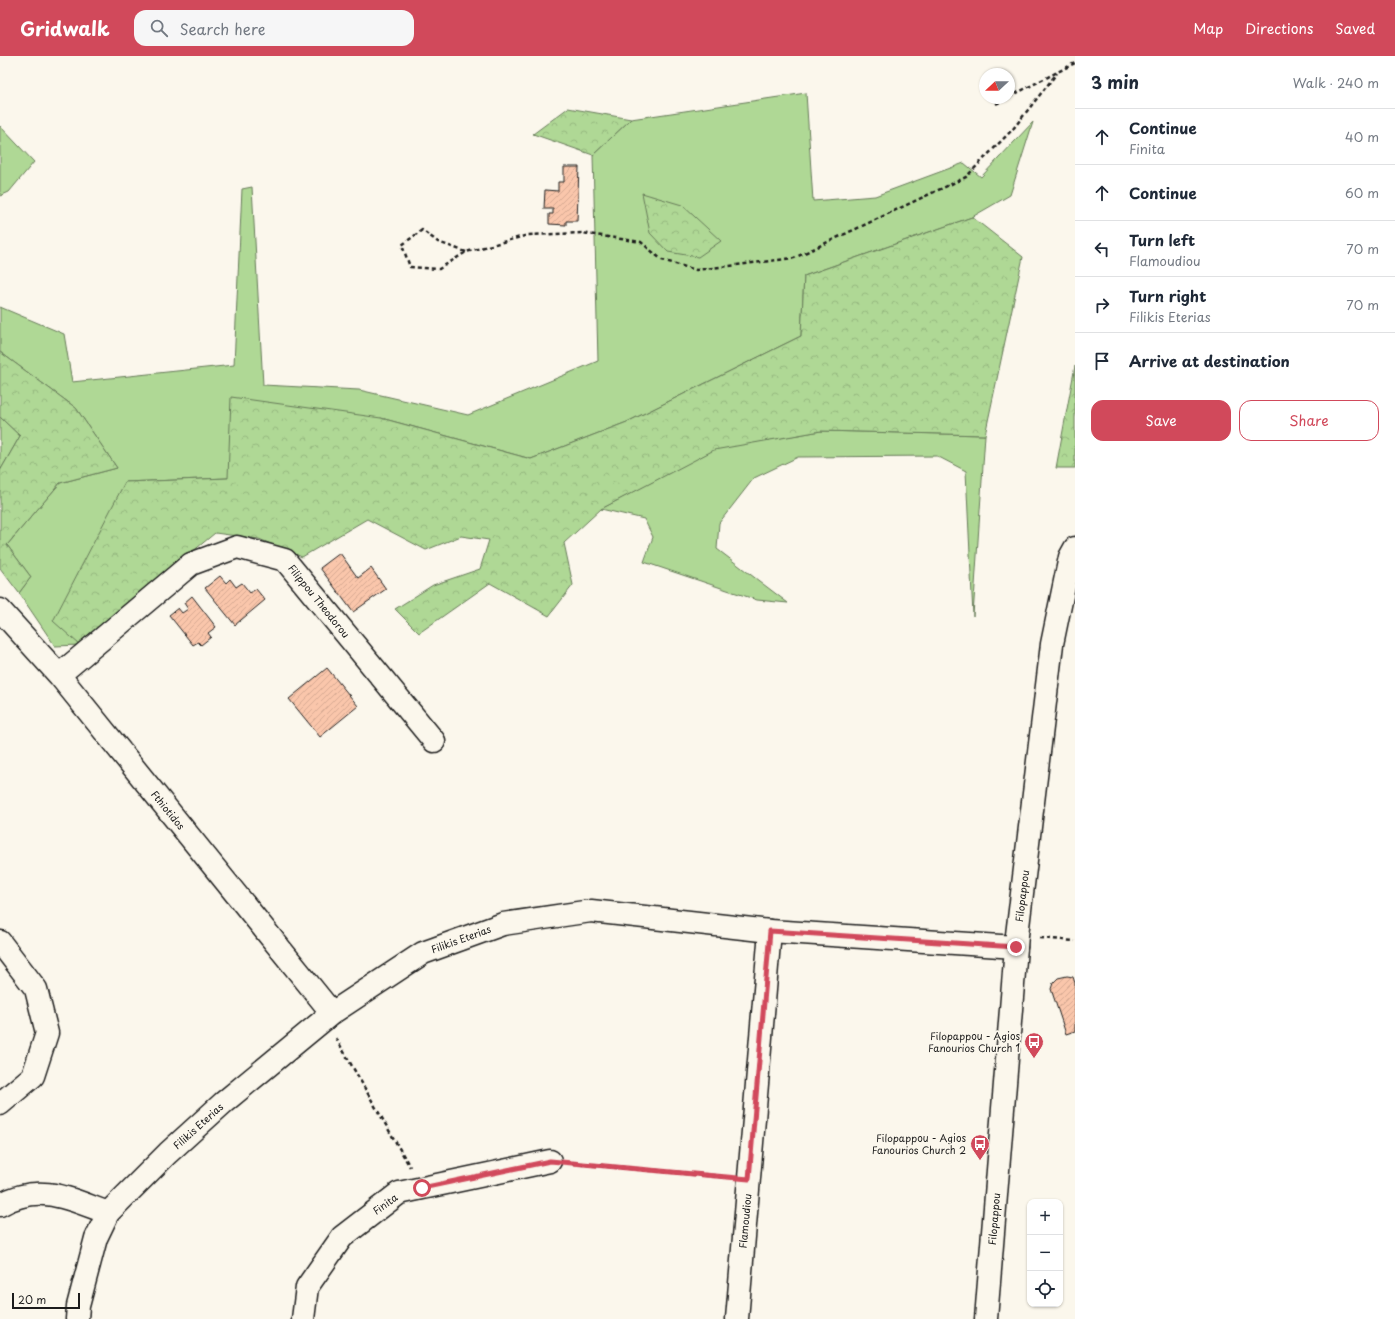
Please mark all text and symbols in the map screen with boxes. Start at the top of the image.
search box [134,10,414,46]
text: Gridwalk [20,14,110,42]
icon: search [148,17,170,39]
text: Search here [180,17,265,40]
text: Map [1193,18,1223,39]
text: Directions [1245,18,1313,39]
text: Saved [1335,18,1375,39]
north arrow [979,68,1015,104]
text: 3 min [1091,69,1139,95]
text: Walk · 240 m [1293,73,1379,92]
text: Continue [1129,116,1197,139]
icon: ahead [1091,126,1113,148]
text: 40 m [1345,127,1379,146]
text: Finita [1129,139,1165,158]
text: Continue [1129,181,1197,204]
icon: ahead [1091,182,1113,204]
text: 60 m [1345,183,1379,202]
text: Turn left [1129,228,1195,251]
icon: left [1091,238,1113,260]
text: 70 m [1346,239,1379,258]
text: Flamoudiou [1129,251,1201,270]
text: Turn right [1129,284,1206,307]
icon: right [1091,294,1113,316]
text: 70 m [1346,295,1379,314]
text: Filikis Eterias [1129,307,1211,326]
text: Arrive at destination [1129,349,1290,372]
icon: arrive [1091,350,1113,372]
button: Save [1091,400,1231,441]
button: Share [1239,400,1379,441]
street label: Filippou Theodorou [285,561,354,641]
street label: Fthiotidos [148,787,189,833]
street label: Filopappou [1011,869,1032,923]
street label: Filikis Eterias [429,921,493,956]
route end [1007,938,1025,956]
place label: Filopappou - Agios Fanourios Church 1 [928,1028,1020,1055]
bus stop icon: Filopappou - Agios Fanourios Church 1 [1023,1031,1045,1059]
street label: Filikis Eterias [169,1099,226,1152]
place label: Filopappou - Agios Fanourios Church 2 [872,1130,966,1157]
bus stop icon: Filopappou - Agios Fanourios Church 2 [969,1133,991,1161]
route start [413,1179,431,1197]
street label: Finita [369,1189,401,1218]
street label: Filopappou [984,1192,1003,1246]
street label: Flamoudiou [735,1193,754,1249]
map controls [1027,1199,1063,1307]
button: + [1027,1199,1063,1235]
button: − [1027,1235,1063,1271]
button: locate [1027,1271,1063,1307]
scale bar [12,1291,80,1310]
text: 20 m [18,1291,46,1308]

